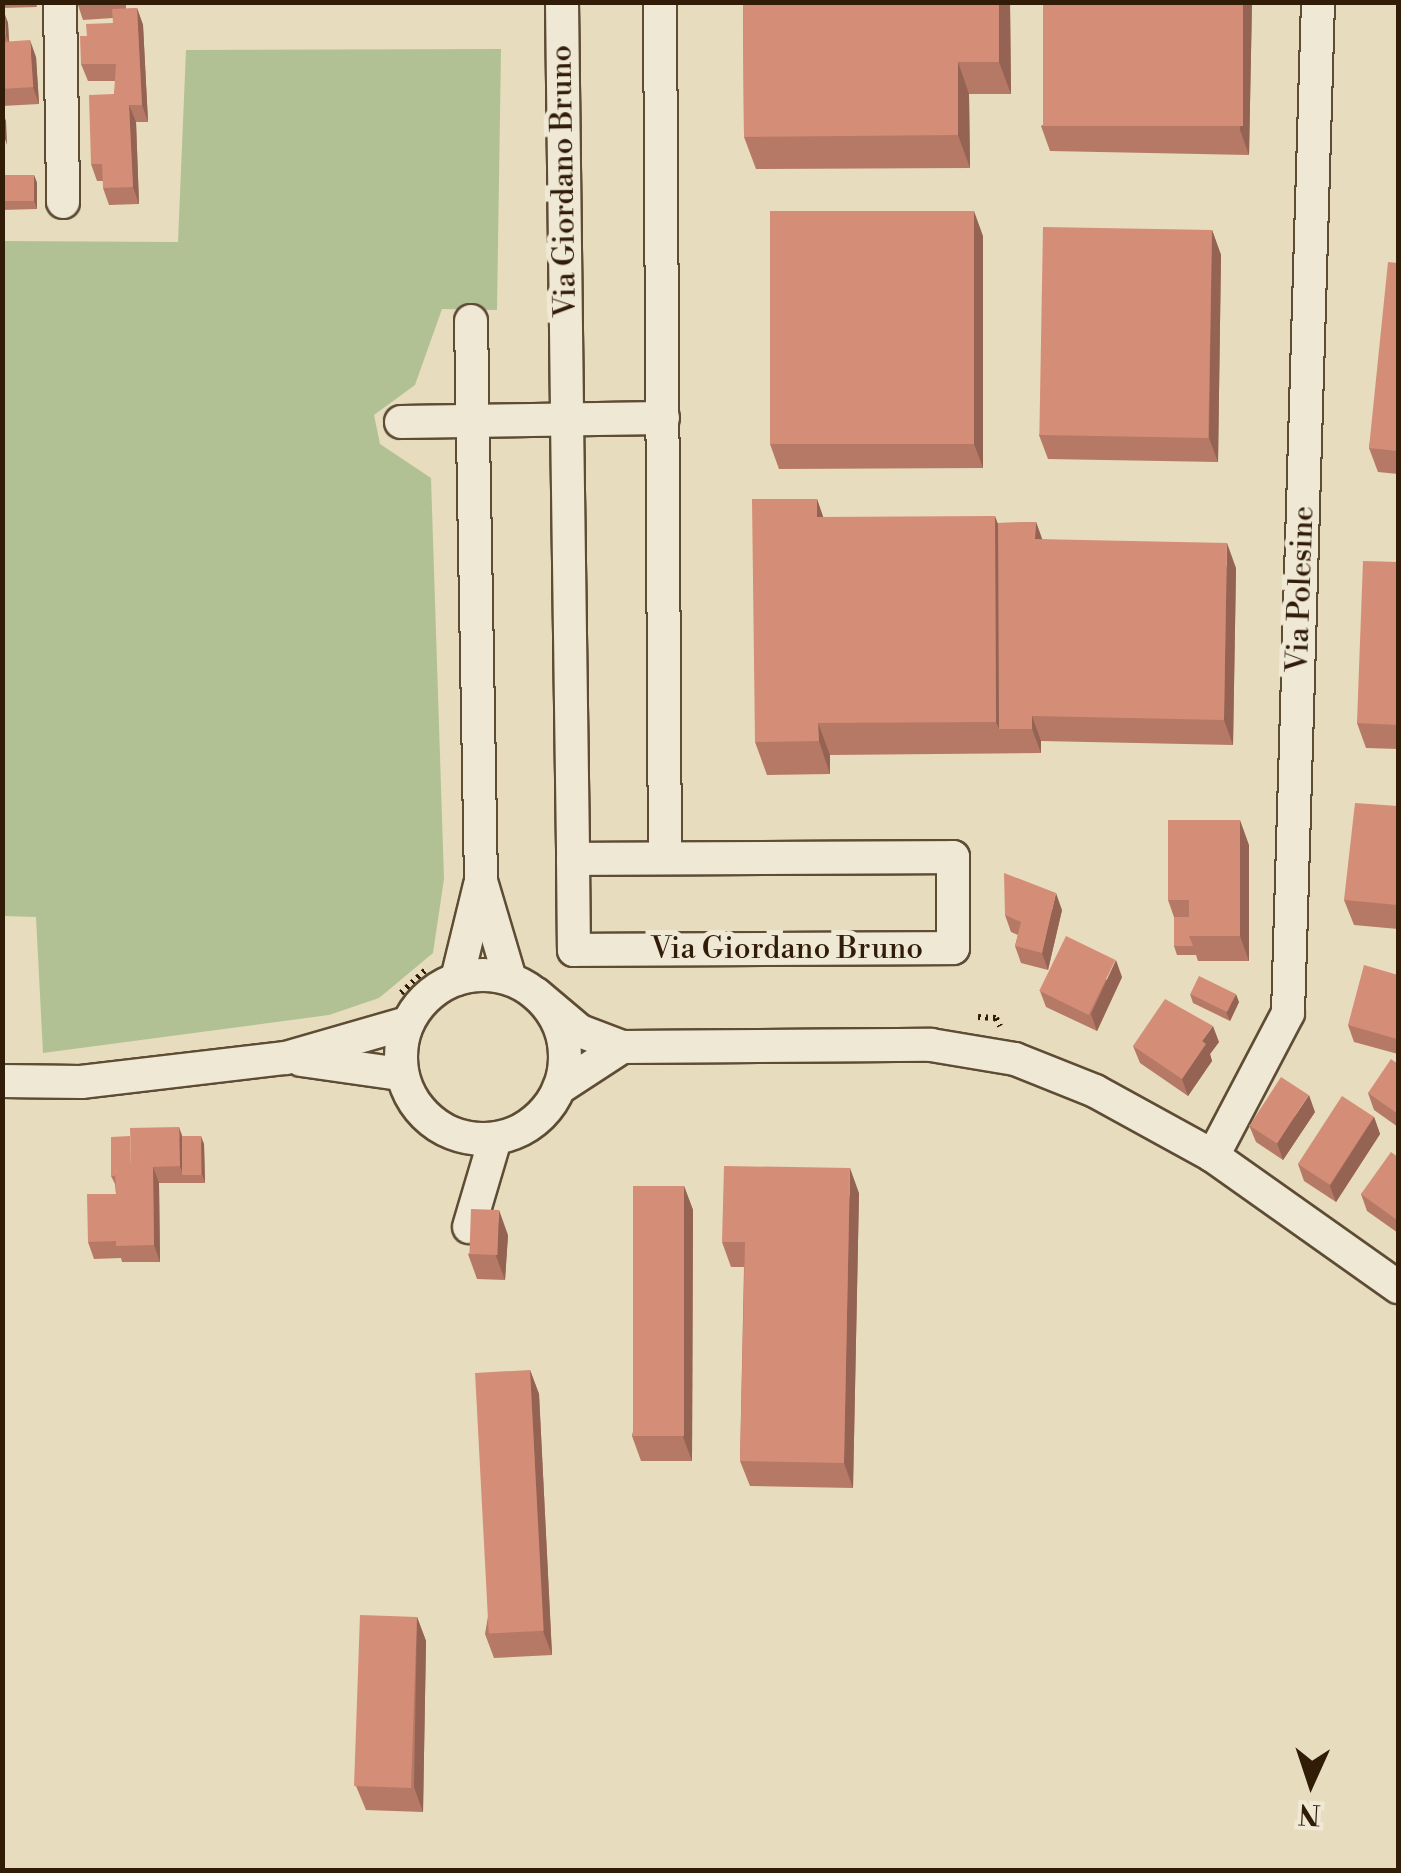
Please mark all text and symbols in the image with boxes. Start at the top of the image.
street label: Via Giordano Bruno [544,44,584,318]
street label: Via Polesine [1280,505,1322,673]
street label: Via Giordano Bruno [651,931,923,967]
north arrow [1261,1733,1361,1833]
text: N [1297,1795,1321,1832]

